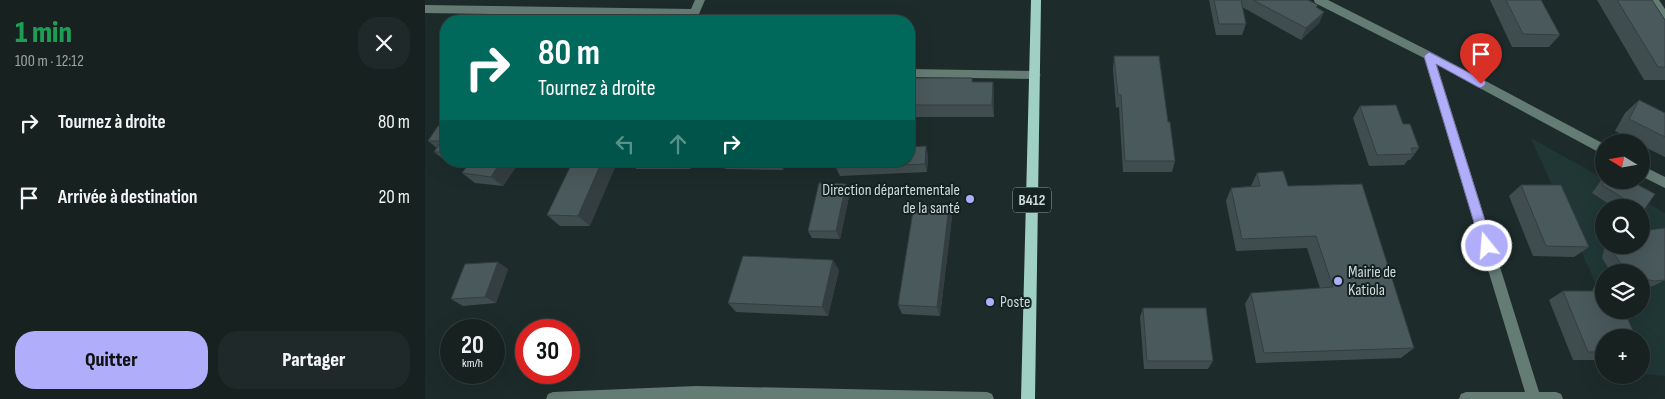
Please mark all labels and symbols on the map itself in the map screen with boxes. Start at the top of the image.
pin [1460,33,1502,84]
north arrow [1595,134,1650,189]
place label: Direction départementale de la santé [822,181,960,218]
road number: B412 [1013,188,1051,212]
marker: Direction départementale de la santé [964,193,976,205]
position arrow [1460,219,1512,271]
place label: Mairie de Katiola [1348,263,1396,300]
marker: Mairie de Katiola [1332,275,1344,287]
place label: Poste [1000,293,1030,312]
marker: Poste [984,296,996,308]
speed limit sign: 30 [515,319,580,384]

